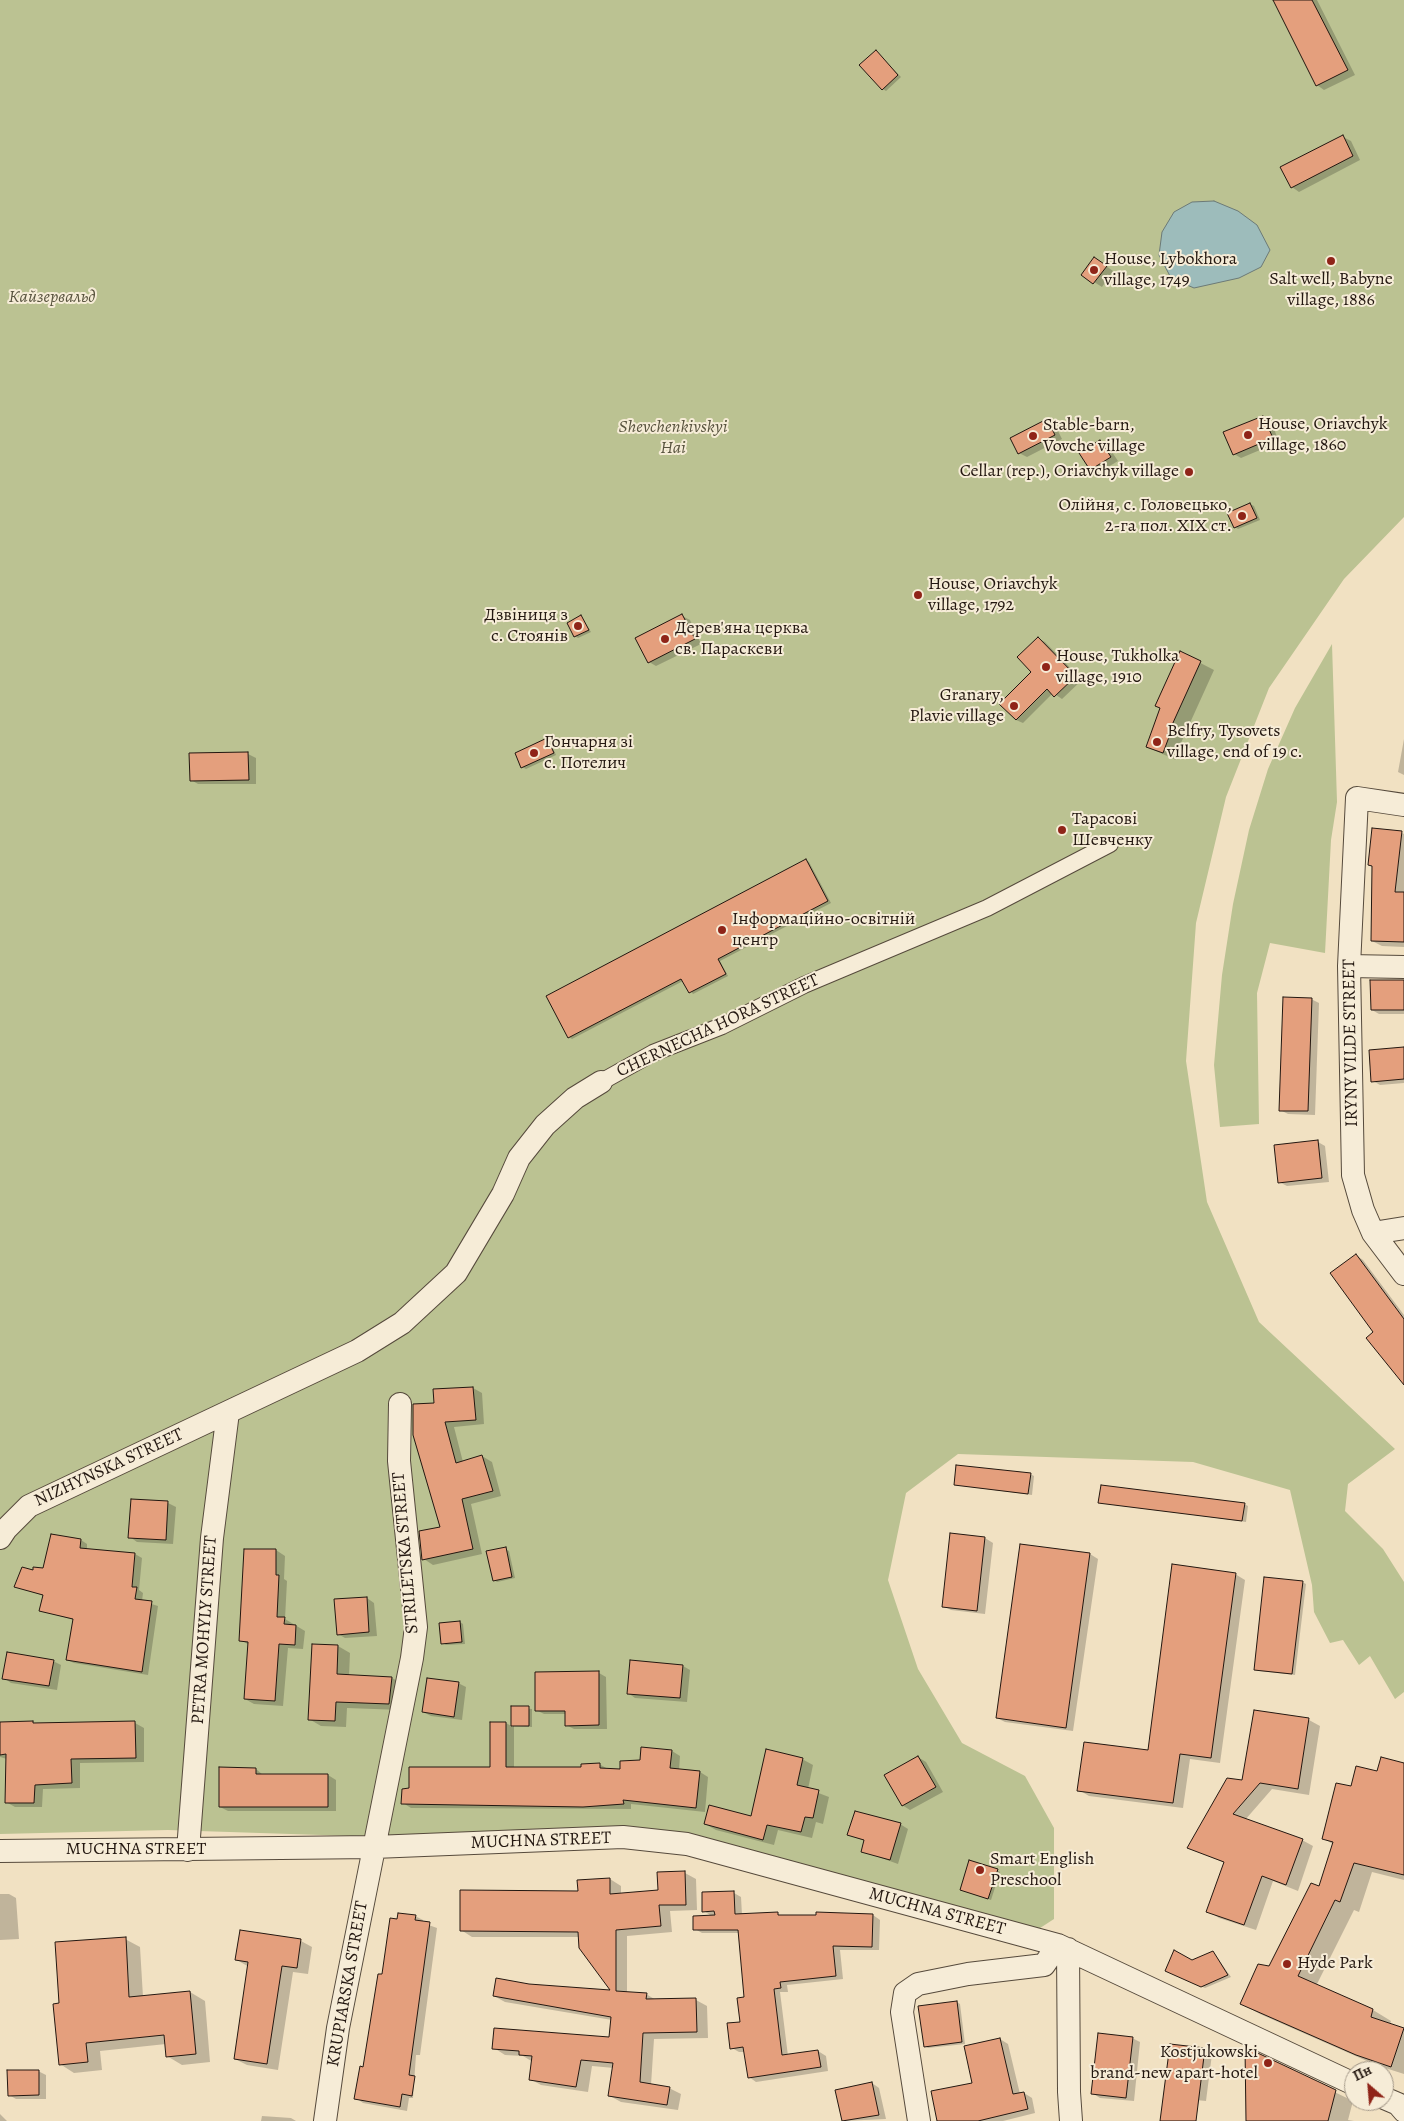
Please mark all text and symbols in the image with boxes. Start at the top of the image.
place label: House, Lybokhora village, 1749 [1104,249,1237,292]
marker: Salt well, Babyne village, 1886 [1325,255,1337,267]
marker: House, Lybokhora village, 1749 [1088,264,1100,276]
place label: Salt well, Babyne village, 1886 [1269,269,1393,312]
park label: Кайзервальд [9,287,95,309]
place label: House, Oriavchyk village, 1860 [1258,414,1388,456]
place label: Stable-barn, Vovche village [1043,415,1145,458]
park label: Shevchenkivskyi Hai [618,417,728,459]
marker: House, Oriavchyk village, 1860 [1242,429,1254,441]
marker: Stable-barn, Vovche village [1027,430,1039,442]
place label: Cellar (rep.), Oriavchyk village [960,461,1179,483]
marker: Cellar (rep.), Oriavchyk village [1183,466,1195,478]
place label: Олійня, с. Головецько, 2-га пол. XIX ст. [1059,495,1232,538]
marker: Олійня, с. Головецько, 2-га пол. XIX ст. [1236,510,1248,522]
place label: House, Oriavchyk village, 1792 [928,574,1058,616]
marker: House, Oriavchyk village, 1792 [912,589,924,601]
place label: Дзвіниця з с. Стоянів [484,605,568,648]
place label: Дерев'яна церква св. Параскеви [675,618,809,660]
marker: Дзвіниця з с. Стоянів [572,620,584,632]
marker: Дерев'яна церква св. Параскеви [659,633,671,645]
place label: House, Tukholka village, 1910 [1056,646,1179,689]
marker: House, Tukholka village, 1910 [1040,661,1052,673]
place label: Granary, Plavie village [910,685,1004,728]
marker: Granary, Plavie village [1008,700,1020,712]
place label: Belfry, Tysovets village, end of 19 c. [1167,721,1303,764]
place label: Гончарня зі с. Потелич [544,732,633,774]
marker: Belfry, Tysovets village, end of 19 c. [1151,736,1163,748]
marker: Гончарня зі с. Потелич [528,747,540,759]
place label: Тарасові Шевченку [1072,809,1152,852]
marker: Тарасові Шевченку [1056,824,1068,836]
place label: Інформаційно-освітній центр [732,909,915,952]
marker: Інформаційно-освітній центр [716,924,728,936]
street label: IRYNY VILDE STREET [1339,959,1363,1127]
street label: CHERNECHA HORA STREET [613,970,823,1082]
street label: NIZHYNSKA STREET [31,1424,187,1512]
street label: STRILETSKA STREET [388,1471,424,1635]
street label: PETRA MOHYLY STREET [188,1535,222,1725]
street label: MUCHNA STREET [470,1828,612,1854]
street label: MUCHNA STREET [66,1839,206,1861]
place label: Smart English Preschool [990,1849,1094,1892]
marker: Smart English Preschool [974,1864,986,1876]
street label: MUCHNA STREET [866,1883,1008,1941]
street label: KRUPIARSKA STREET [323,1899,373,2069]
place label: Hyde Park [1297,1953,1373,1975]
marker: Hyde Park [1281,1958,1293,1970]
place label: Kostjukowski brand-new apart-hotel [1090,2042,1258,2084]
marker: Kostjukowski brand-new apart-hotel [1262,2057,1274,2069]
text: Пн [1350,2060,1375,2086]
north arrow [1344,2061,1394,2111]

